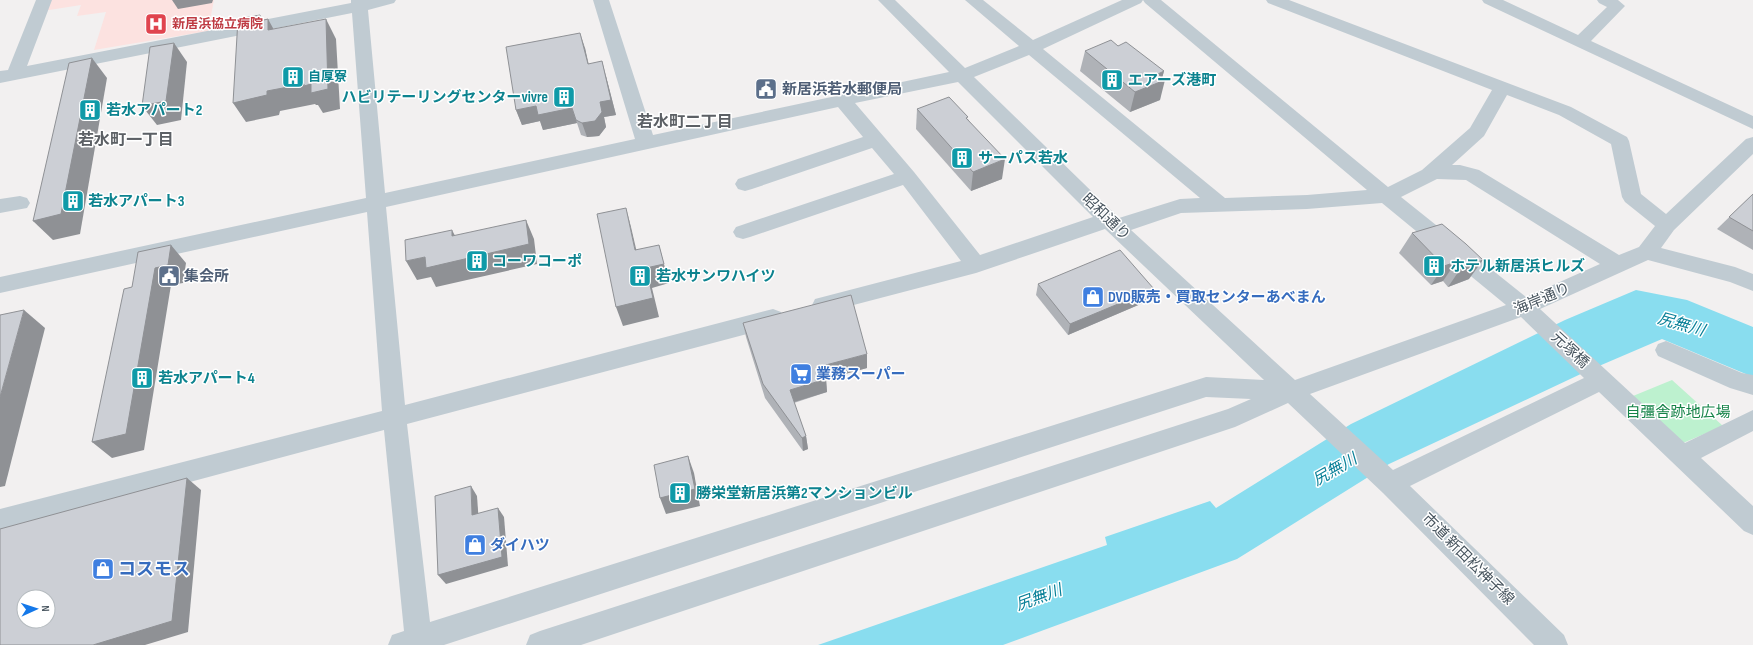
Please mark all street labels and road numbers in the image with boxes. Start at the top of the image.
street label: 昭和通り [1078,189,1134,245]
street label: 海岸通り [1511,279,1573,319]
street label: 元塚橋 [1547,328,1593,372]
street label: 市道 新田松神子線 [1418,509,1518,609]

